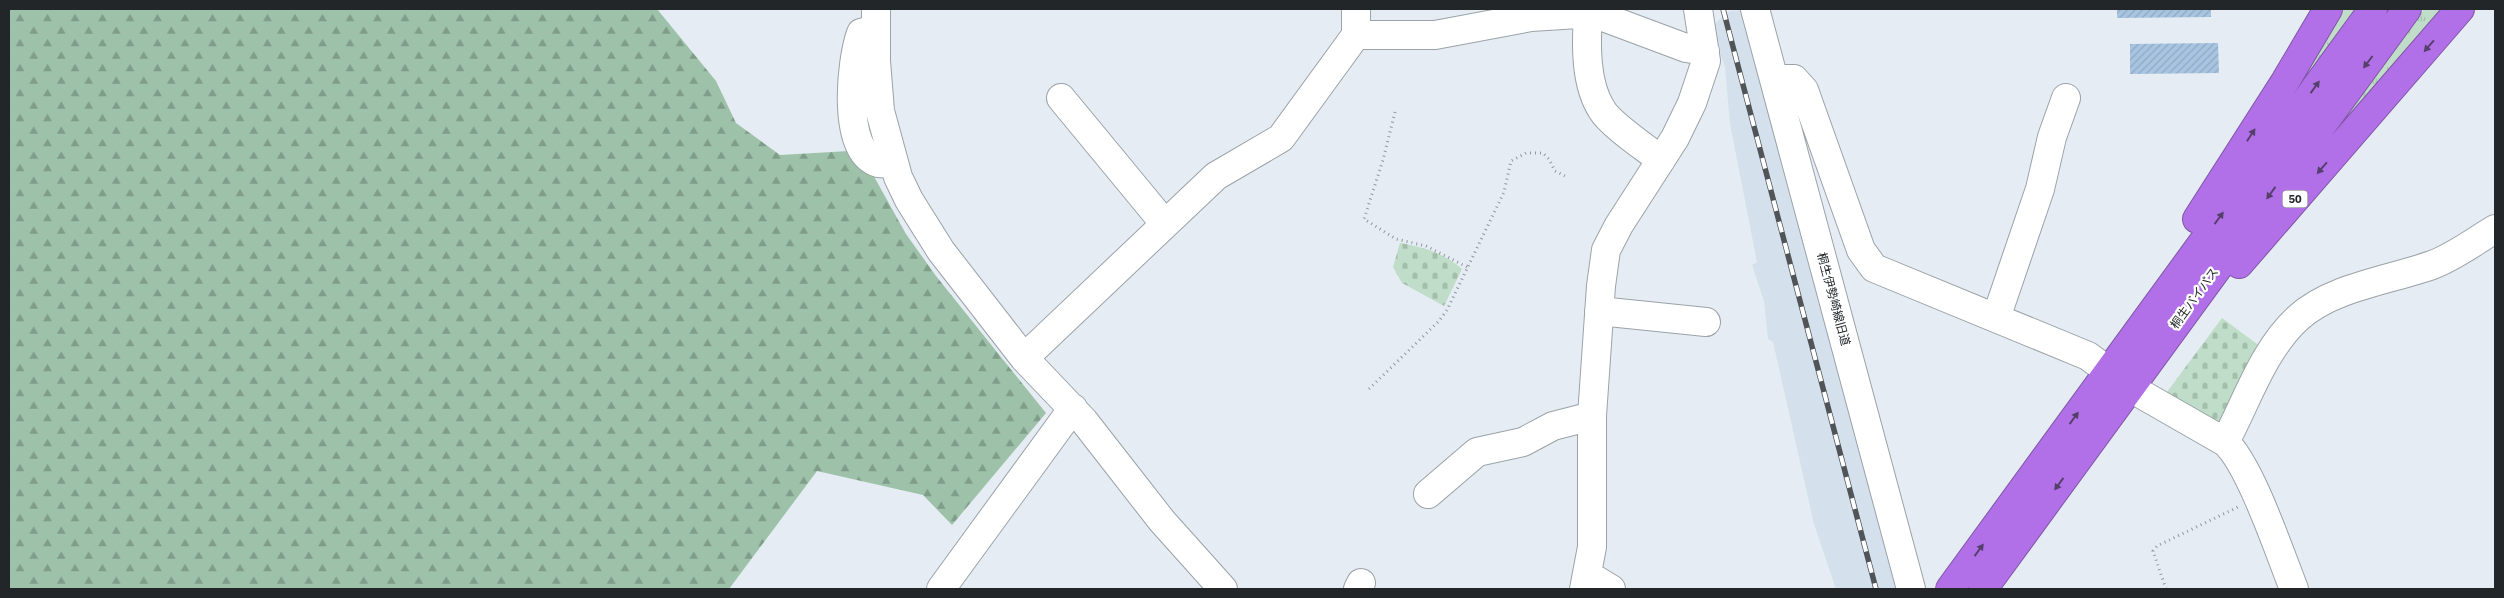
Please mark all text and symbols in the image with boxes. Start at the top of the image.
one-way arrow [2423,39,2434,52]
one-way arrow [2363,55,2373,69]
one-way arrow [2310,80,2320,94]
one-way arrow [2246,129,2256,142]
one-way arrow [2316,161,2327,174]
one-way arrow [2266,186,2276,199]
road number: 50 [2282,190,2308,208]
one-way arrow [2214,211,2224,225]
street label: 桐生伊勢崎線旧道 [1814,251,1854,347]
street label: 桐生バイパス [2167,265,2221,331]
one-way arrow [2069,411,2079,425]
one-way arrow [2054,477,2064,490]
one-way arrow [1974,543,1984,557]

